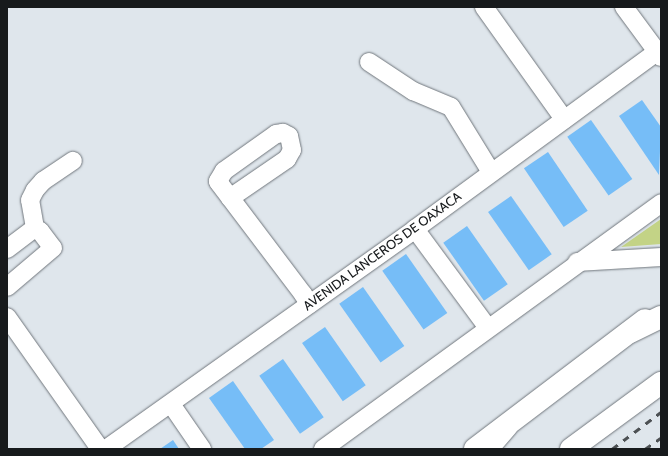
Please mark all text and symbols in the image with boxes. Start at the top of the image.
street label: AVENIDA LANCEROS DE OAXACA [300,188,464,314]

